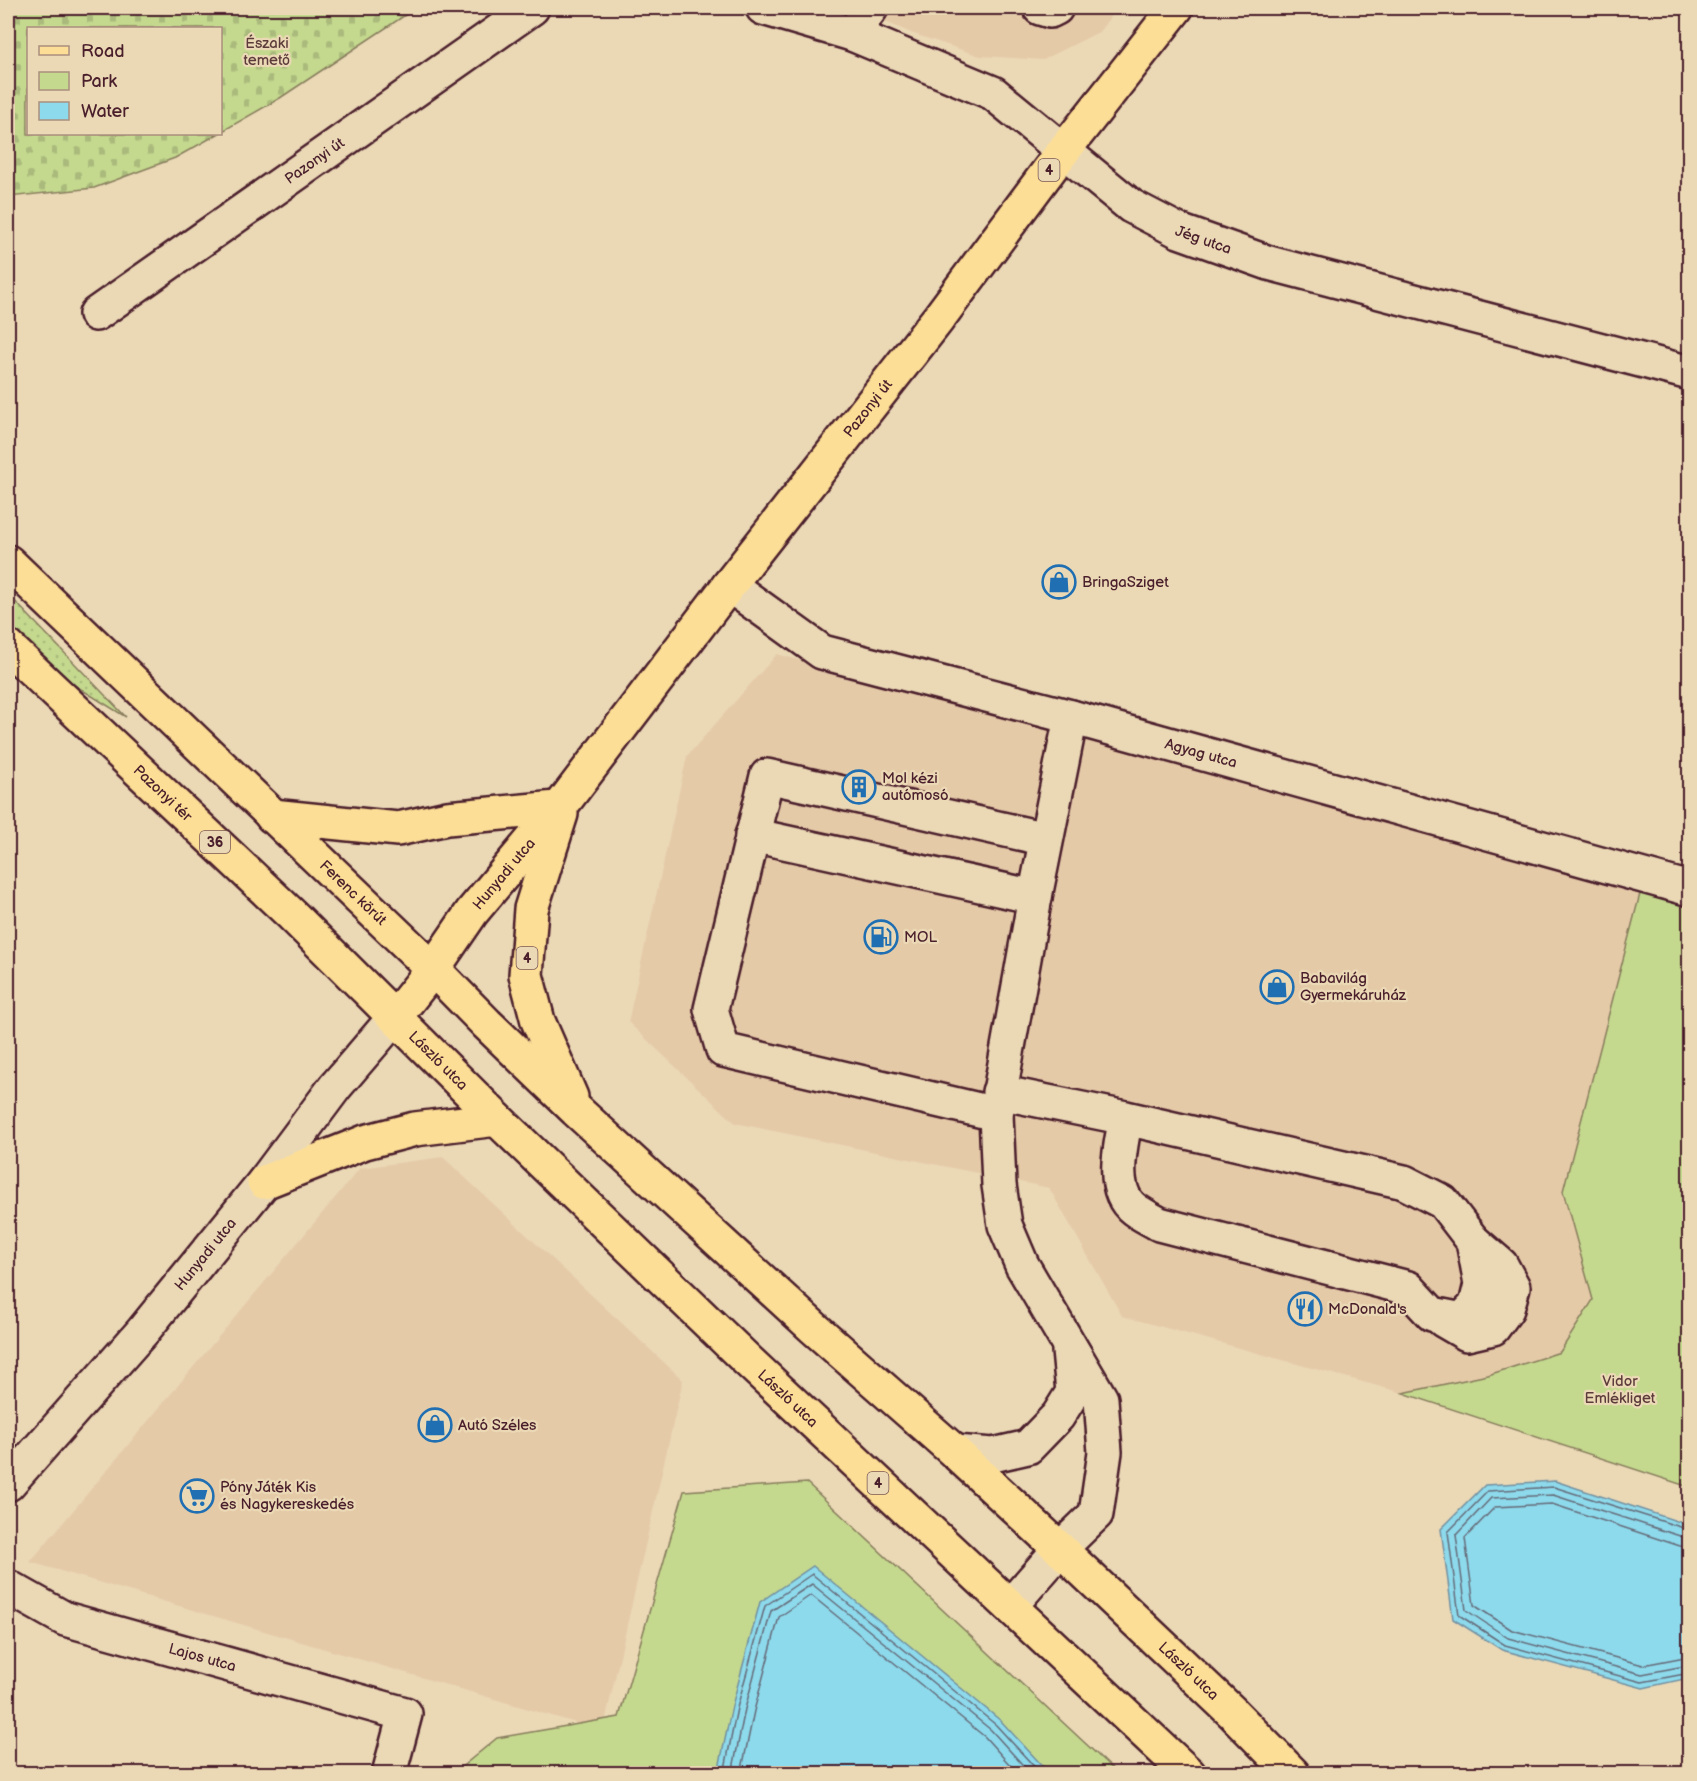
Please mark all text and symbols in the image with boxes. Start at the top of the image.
legend [27,27,222,135]
park label: Északi temető [244,34,290,70]
text: Road [81,41,125,62]
text: Park [81,71,117,92]
text: Water [81,101,129,122]
street label: Pazonyi út [281,133,348,188]
road number: 4 [1038,159,1060,181]
street label: Jég utca [1173,221,1234,258]
street label: Pazonyi út [839,375,897,441]
shop icon: BringaSziget [1041,564,1077,600]
place label: BringaSziget [1082,573,1169,592]
street label: Agyag utca [1163,734,1239,772]
street label: Pazonyi tér [129,761,197,826]
building icon: Mol kézi autómosó [841,769,877,805]
place label: Mol kézi autómosó [882,769,948,805]
road number: 36 [200,831,230,853]
street label: Hunyadi utca [468,834,539,914]
street label: Ferenc körút [316,856,391,929]
fuel station icon: MOL [863,919,899,955]
place label: MOL [904,928,937,947]
road number: 4 [516,947,538,969]
shop icon: Babavilág Gyermekáruház [1259,969,1295,1005]
place label: Babavilág Gyermekáruház [1300,969,1407,1005]
street label: László utca [405,1027,472,1094]
street label: Hunyadi utca [170,1214,240,1294]
restaurant icon: McDonald's [1287,1291,1323,1327]
place label: McDonald's [1328,1300,1407,1319]
street label: László utca [754,1365,822,1431]
park label: Vidor Emlékliget [1585,1372,1656,1408]
shop icon: Autó Széles [417,1407,453,1443]
place label: Autó Széles [458,1416,537,1435]
road number: 4 [868,1472,888,1494]
supermarket icon: Póny Játék Kis és Nagykereskedés [179,1478,215,1514]
place label: Póny Játék Kis és Nagykereskedés [220,1478,355,1514]
street label: László utca [1154,1638,1223,1704]
street label: Lajos utca [166,1639,238,1676]

